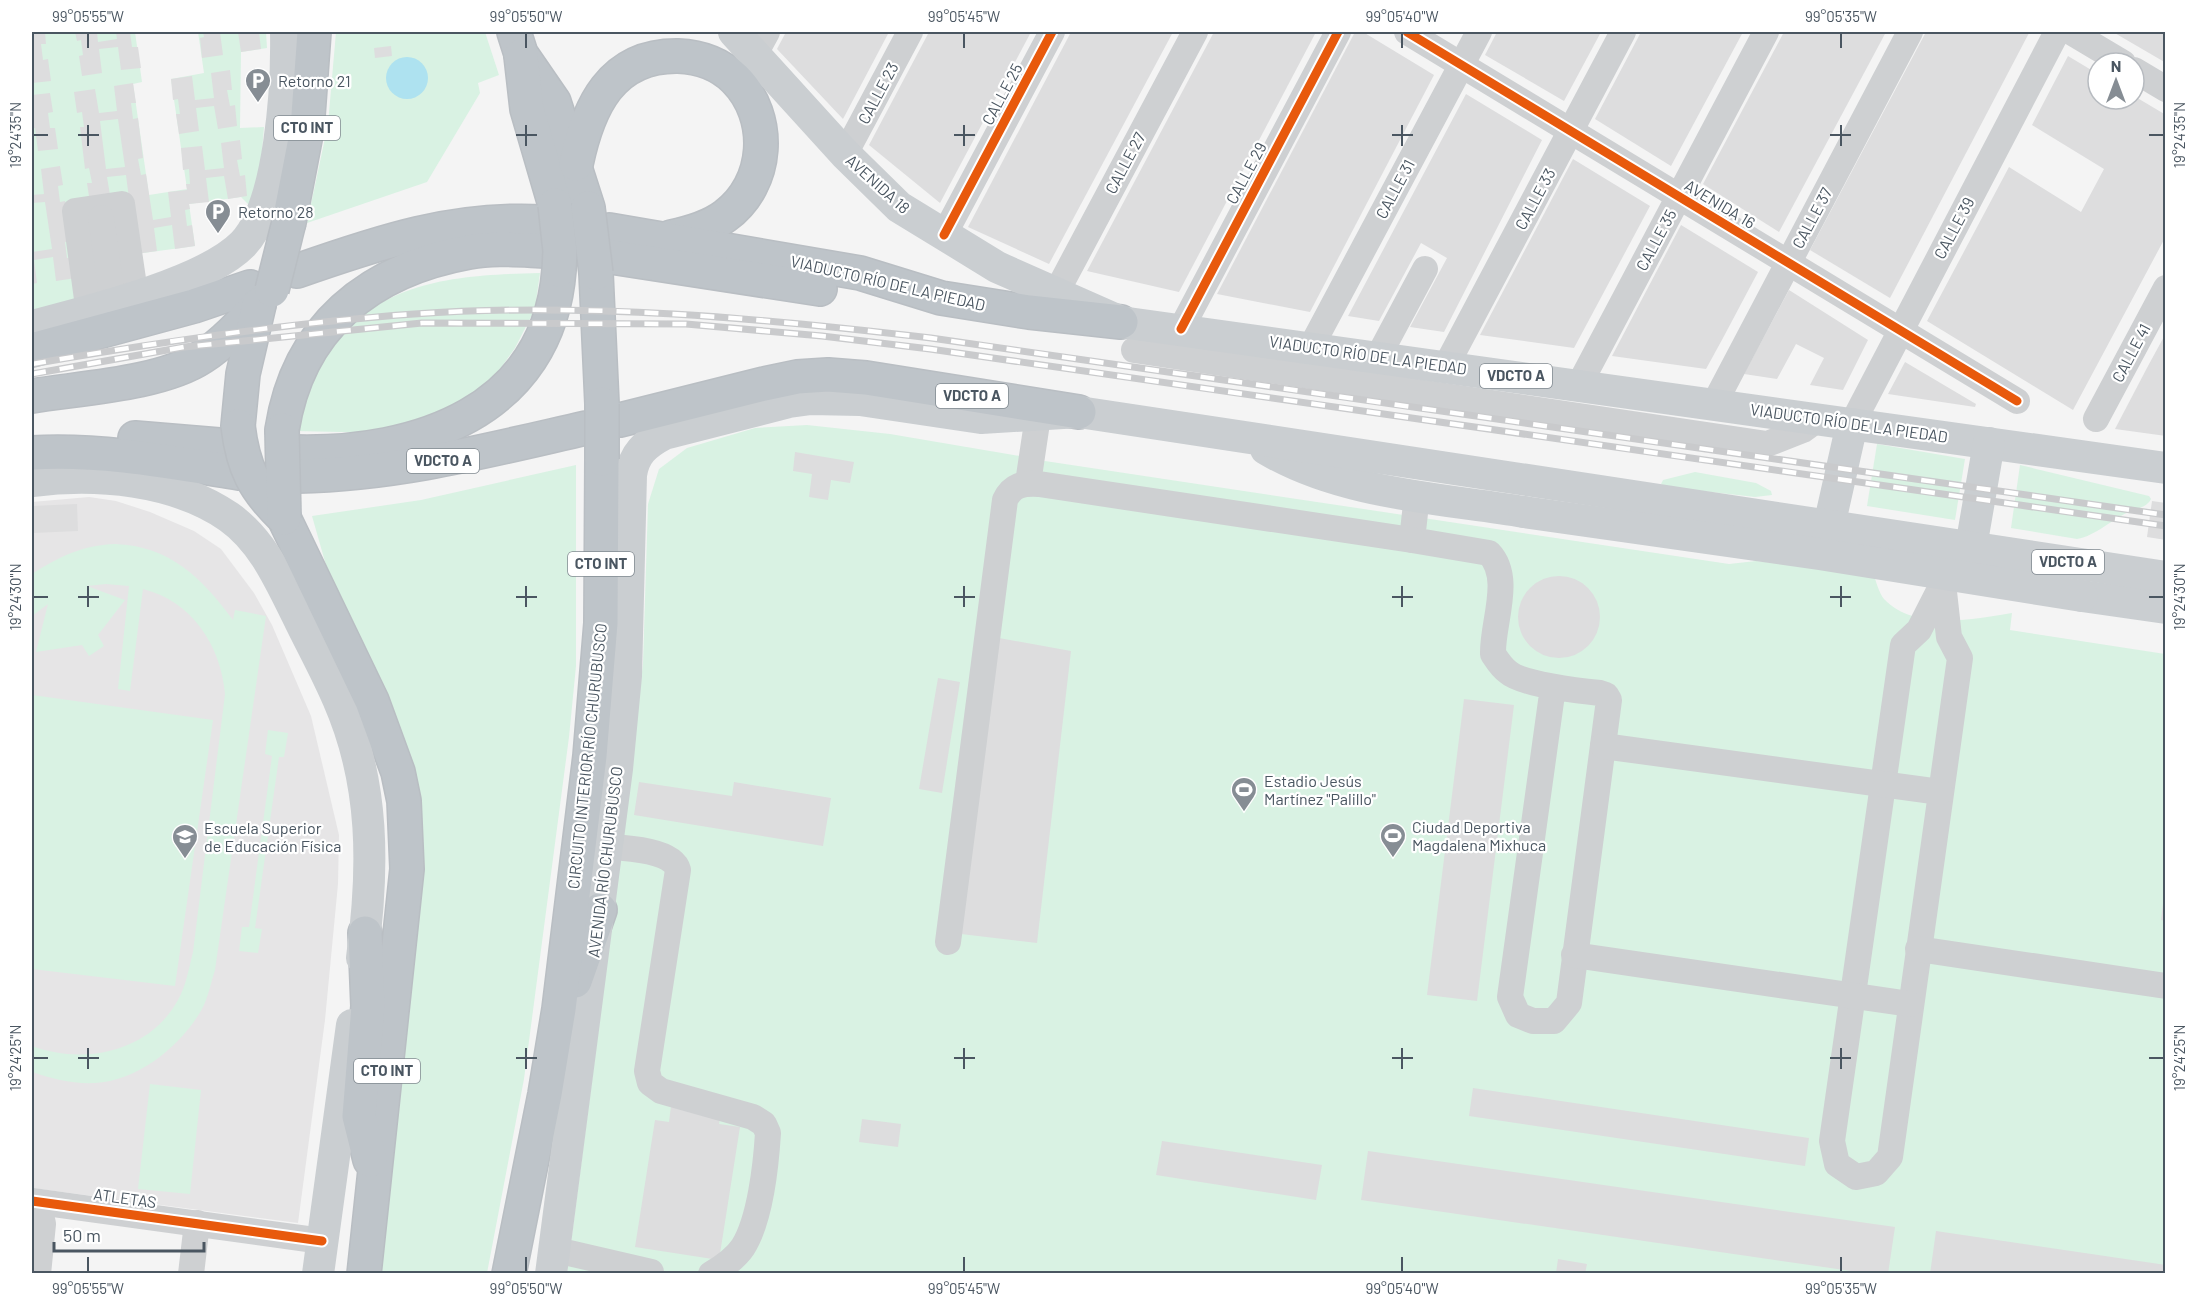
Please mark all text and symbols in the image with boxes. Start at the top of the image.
text: 99°05'55"W [52,7,124,25]
text: 99°05'50"W [490,7,562,25]
text: 99°05'45"W [928,7,1000,25]
text: 99°05'40"W [1365,7,1439,25]
text: 99°05'35"W [1805,7,1877,25]
north arrow [2086,51,2146,111]
text: N [2111,56,2121,75]
street label: CALLE 23 [853,59,902,127]
street label: CALLE 25 [977,60,1026,128]
parking icon: Retorno 21 [243,66,273,104]
place label: Retorno 21 [278,71,351,90]
text: 19°24'35"N [6,102,24,168]
text: 19°24'35"N [2170,102,2188,168]
road number: CTO INT [274,116,340,140]
street label: CALLE 27 [1101,129,1149,197]
street label: CALLE 29 [1221,139,1270,207]
street label: AVENIDA 18 [843,150,914,217]
street label: CALLE 31 [1371,156,1418,222]
street label: CALLE 33 [1510,165,1559,233]
street label: AVENIDA 16 [1681,175,1759,232]
street label: CALLE 37 [1788,184,1836,251]
street label: CALLE 39 [1929,194,1978,262]
parking icon: Retorno 28 [203,197,233,235]
place label: Retorno 28 [238,202,314,221]
street label: CALLE 35 [1631,206,1680,274]
street label: VIADUCTO RÍO DE LA PIEDAD [789,251,987,314]
street label: CALLE 41 [2107,320,2154,385]
street label: VIADUCTO RÍO DE LA PIEDAD [1268,331,1468,378]
road number: VDCTO A [1480,364,1552,388]
road number: VDCTO A [936,384,1008,408]
street label: VIADUCTO RÍO DE LA PIEDAD [1749,399,1949,446]
road number: VDCTO A [407,449,479,473]
road number: VDCTO A [2032,550,2104,574]
road number: CTO INT [568,552,634,576]
text: 19°24'30"N [6,563,24,631]
text: 19°24'30"N [2170,563,2188,631]
street label: CIRCUITO INTERIOR RÍO CHURUBUSCO [563,622,610,890]
street label: AVENIDA RÍO CHURUBUSCO [583,765,626,959]
place label: Estadio Jesús Martínez "Palillo" [1264,771,1376,808]
sports icon: Estadio Jesús Martínez "Palillo" [1229,775,1259,813]
place label: Ciudad Deportiva Magdalena Mixhuca [1412,817,1546,854]
place label: Escuela Superior de Educación Física [204,818,342,855]
sports icon: Ciudad Deportiva Magdalena Mixhuca [1378,821,1408,859]
school or university icon: Escuela Superior de Educación Física [170,822,200,860]
text: 19°24'25"N [6,1025,24,1091]
text: 19°24'25"N [2170,1025,2188,1091]
road number: CTO INT [354,1059,420,1083]
street label: ATLETAS [92,1184,158,1211]
scale bar [54,1215,204,1253]
text: 50 m [63,1224,101,1246]
text: 99°05'55"W [52,1279,124,1297]
text: 99°05'50"W [490,1279,562,1297]
text: 99°05'45"W [928,1279,1000,1297]
text: 99°05'40"W [1365,1279,1439,1297]
text: 99°05'35"W [1805,1279,1877,1297]

